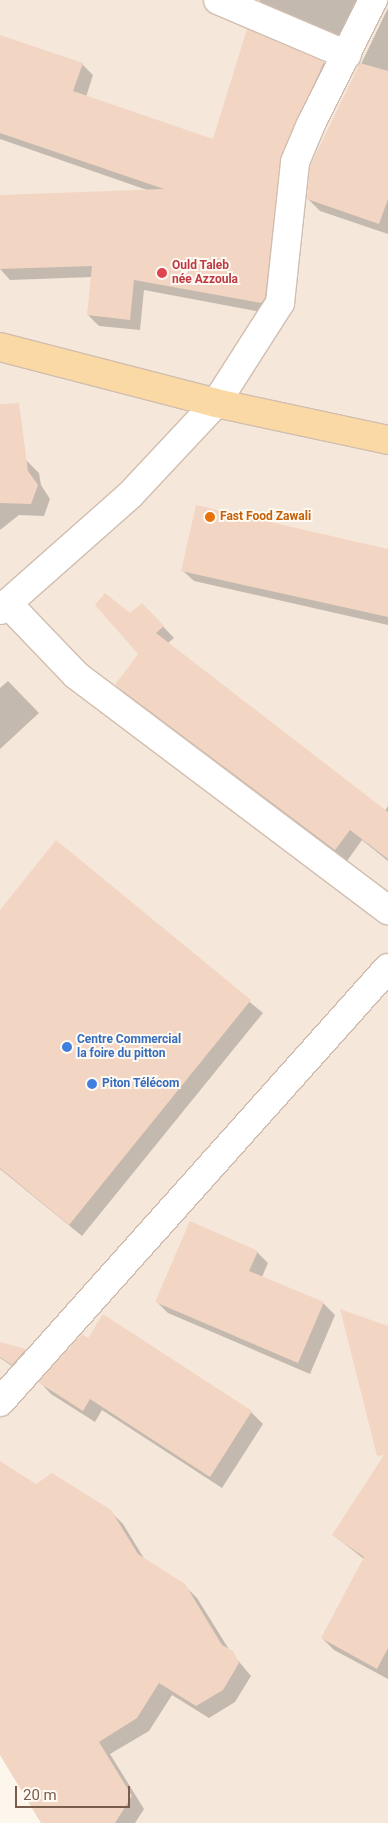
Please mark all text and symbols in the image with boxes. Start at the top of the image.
place label: Ould Taleb née Azzoula [172,259,238,287]
marker: Ould Taleb née Azzoula [156,267,168,279]
place label: Fast Food Zawali [220,510,311,524]
marker: Fast Food Zawali [204,511,216,523]
place label: Centre Commercial la foire du pitton [77,1033,181,1061]
marker: Centre Commercial la foire du pitton [61,1041,73,1053]
place label: Piton Télécom [102,1077,180,1091]
marker: Piton Télécom [86,1078,98,1090]
scale bar [18,1776,132,1808]
text: 20 m [23,1786,57,1804]

